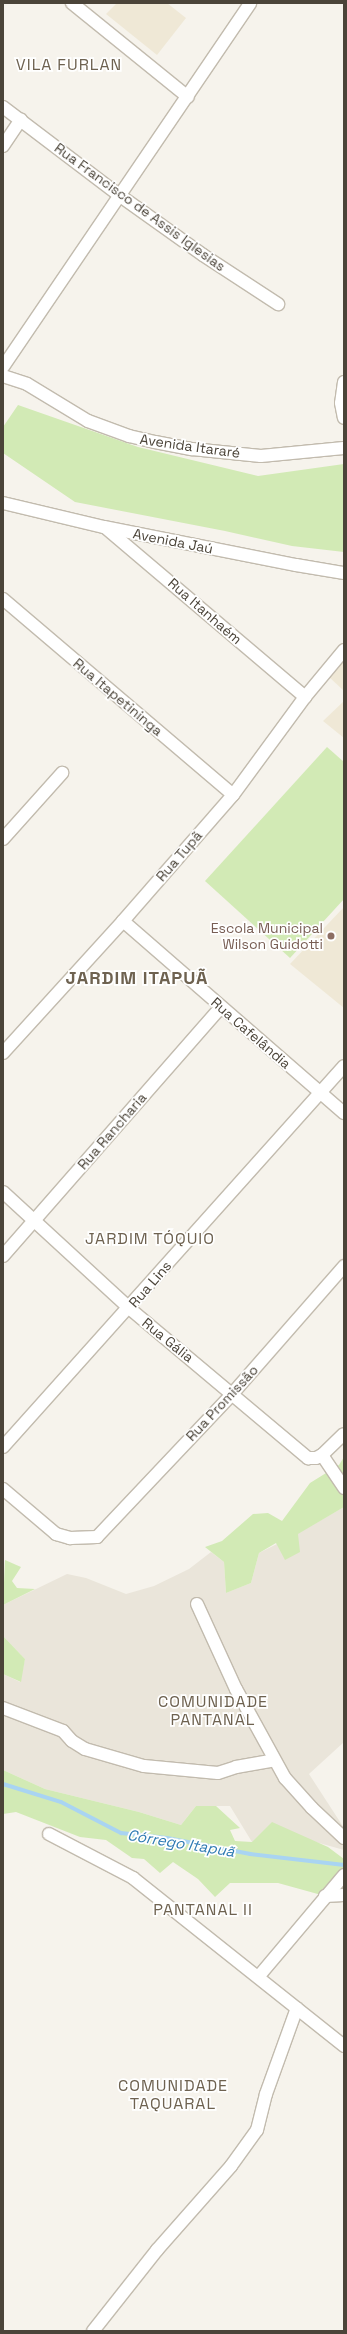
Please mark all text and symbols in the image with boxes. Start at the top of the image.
district label: VILA FURLAN [16,55,122,75]
street label: Rua Francisco de Assis Iglesias [51,139,229,275]
street label: Avenida Itararé [139,431,241,461]
street label: Avenida Jaú [132,525,214,557]
street label: Rua Itanhaém [165,574,245,648]
street label: Rua Itapetininga [70,655,166,739]
street label: Rua Tupã [152,827,206,885]
place label: Escola Municipal Wilson Guidotti [211,920,323,952]
marker: Escola Municipal Wilson Guidotti [326,931,336,941]
district label: JARDIM ITAPUÃ [65,967,209,989]
street label: Rua Cafelândia [208,994,294,1072]
street label: Rua Rancharia [74,1089,150,1173]
district label: JARDIM TÓQUIO [85,1229,215,1249]
street label: Rua Lins [125,1257,175,1311]
street label: Rua Gália [139,1314,197,1366]
street label: Rua Promissão [182,1361,262,1445]
district label: COMUNIDADE PANTANAL [158,1692,268,1730]
water label: Córrego Itapuã [126,1826,236,1860]
district label: PANTANAL II [153,1900,253,1920]
district label: COMUNIDADE TAQUARAL [118,2076,228,2114]

